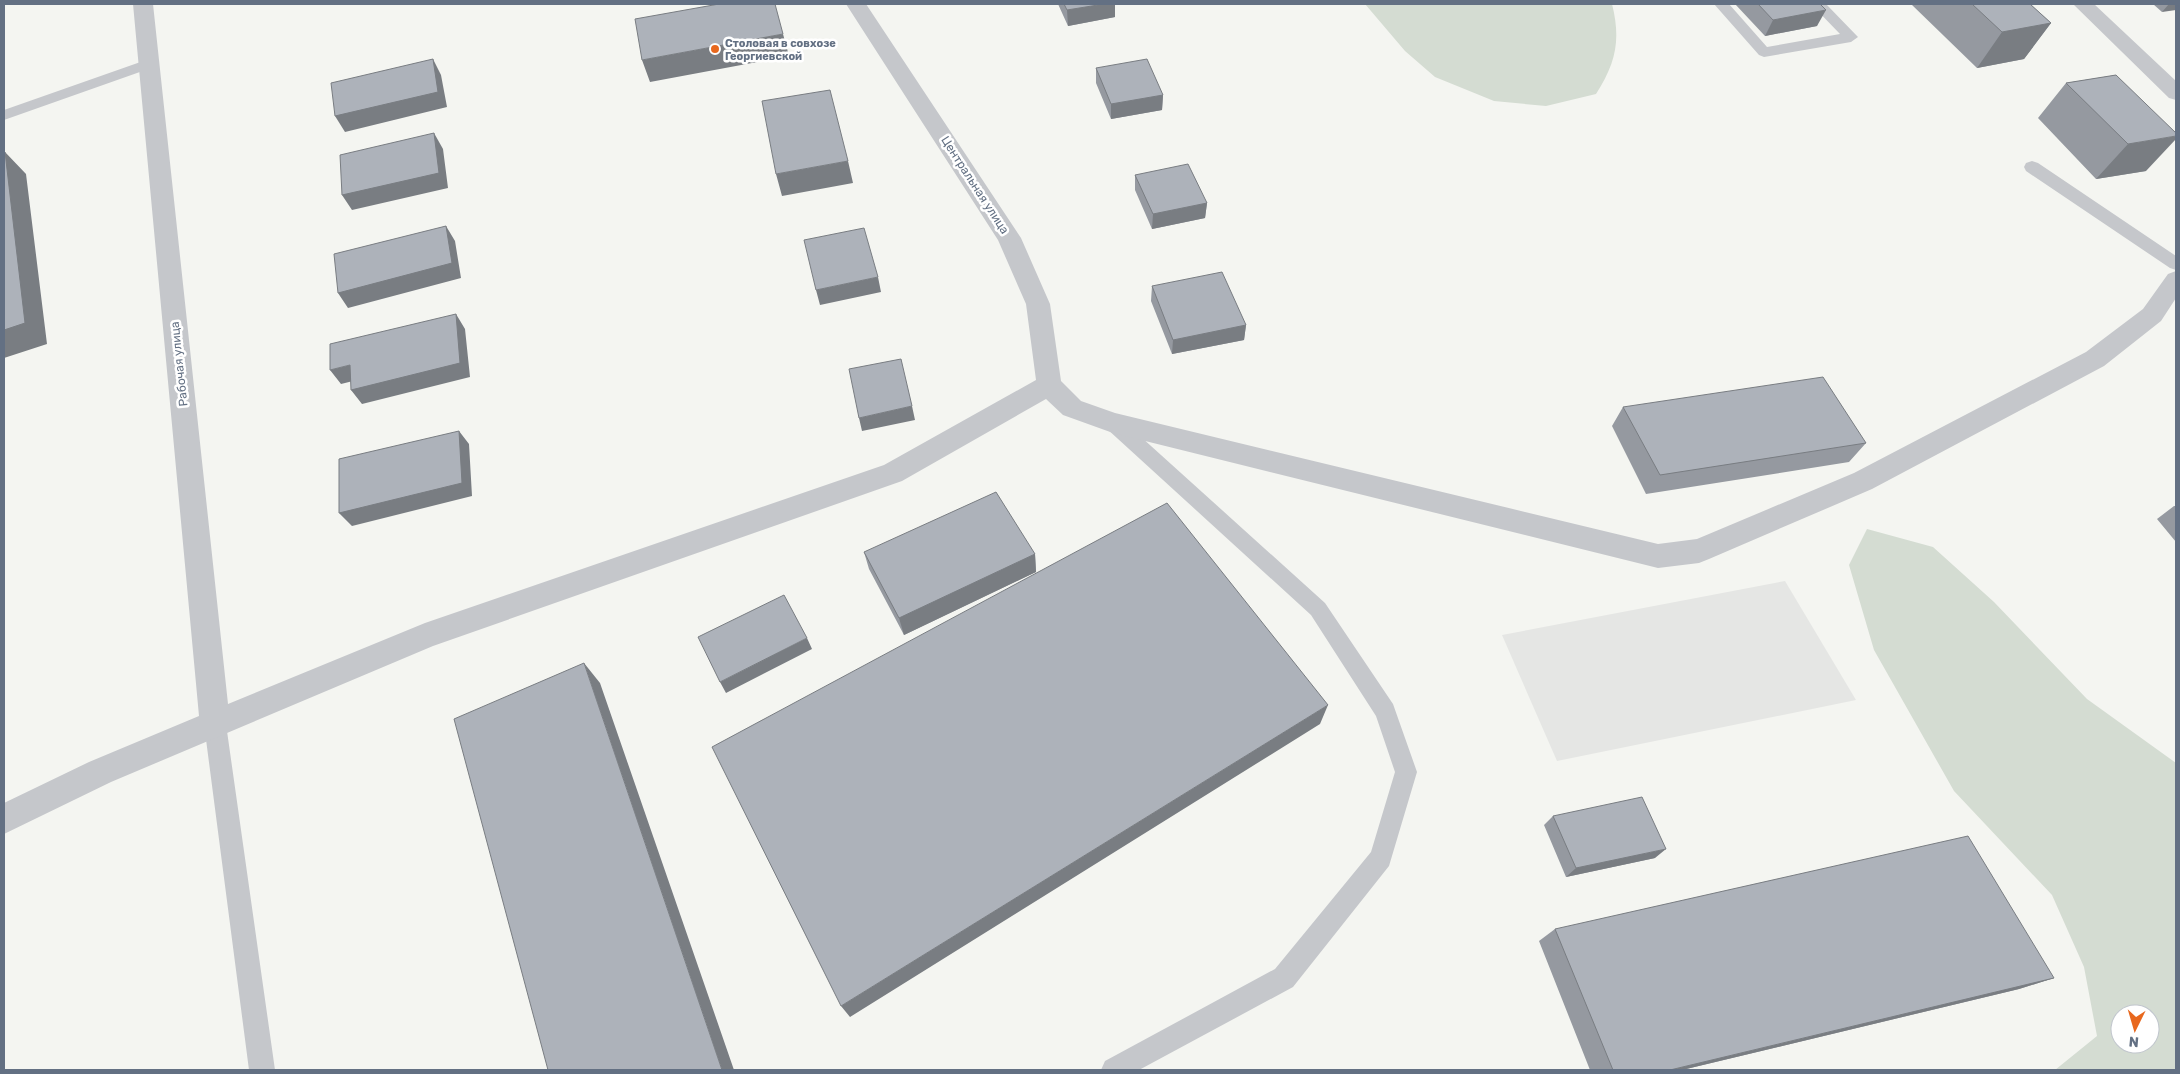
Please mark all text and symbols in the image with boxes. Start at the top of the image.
place label: Столовая в совхозе Георгиевской [725,37,836,63]
marker: Столовая в совхозе Георгиевской [709,43,721,55]
street label: Центральная улица [938,134,1012,236]
street label: Рабочая улица [168,321,190,407]
north arrow [2110,1004,2160,1054]
text: N [2128,1033,2140,1050]

